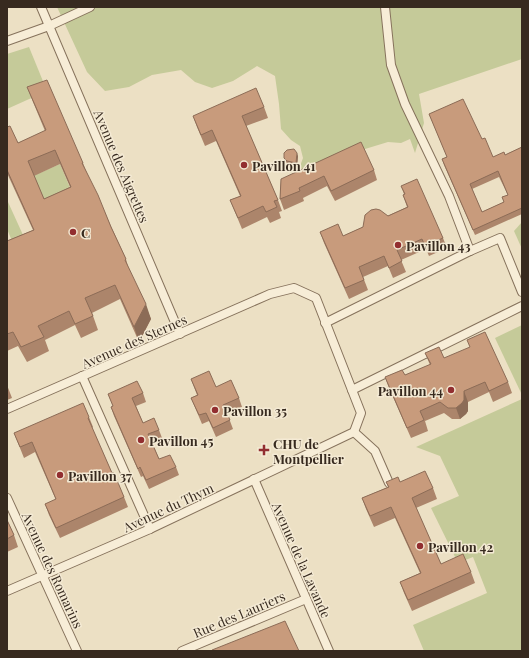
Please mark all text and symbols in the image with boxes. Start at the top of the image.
street label: Avenue des Aigrettes [90,106,154,225]
place label: Pavillon 41 [252,157,315,174]
marker: Pavillon 41 [239,160,249,170]
place label: C [81,224,90,241]
marker: C [68,227,78,237]
place label: Pavillon 43 [406,237,471,254]
marker: Pavillon 43 [393,240,403,250]
street label: Avenue des Sternes [78,310,189,372]
place label: Pavillon 44 [378,382,443,399]
marker: Pavillon 44 [446,385,456,395]
place label: Pavillon 35 [223,402,287,419]
marker: Pavillon 35 [210,405,220,415]
place label: Pavillon 45 [149,432,213,449]
marker: Pavillon 45 [136,435,146,445]
place label: CHU de Montpellier [273,435,344,467]
marker: CHU de Montpellier [258,444,270,456]
place label: Pavillon 37 [68,467,132,484]
marker: Pavillon 37 [55,470,65,480]
street label: Avenue du Thym [119,478,216,536]
street label: Avenue de la Lavande [268,498,335,621]
street label: Avenue des Romarins [18,508,87,631]
place label: Pavillon 42 [428,538,493,555]
marker: Pavillon 42 [415,541,425,551]
street label: Rue des Lauriers [190,587,288,641]

